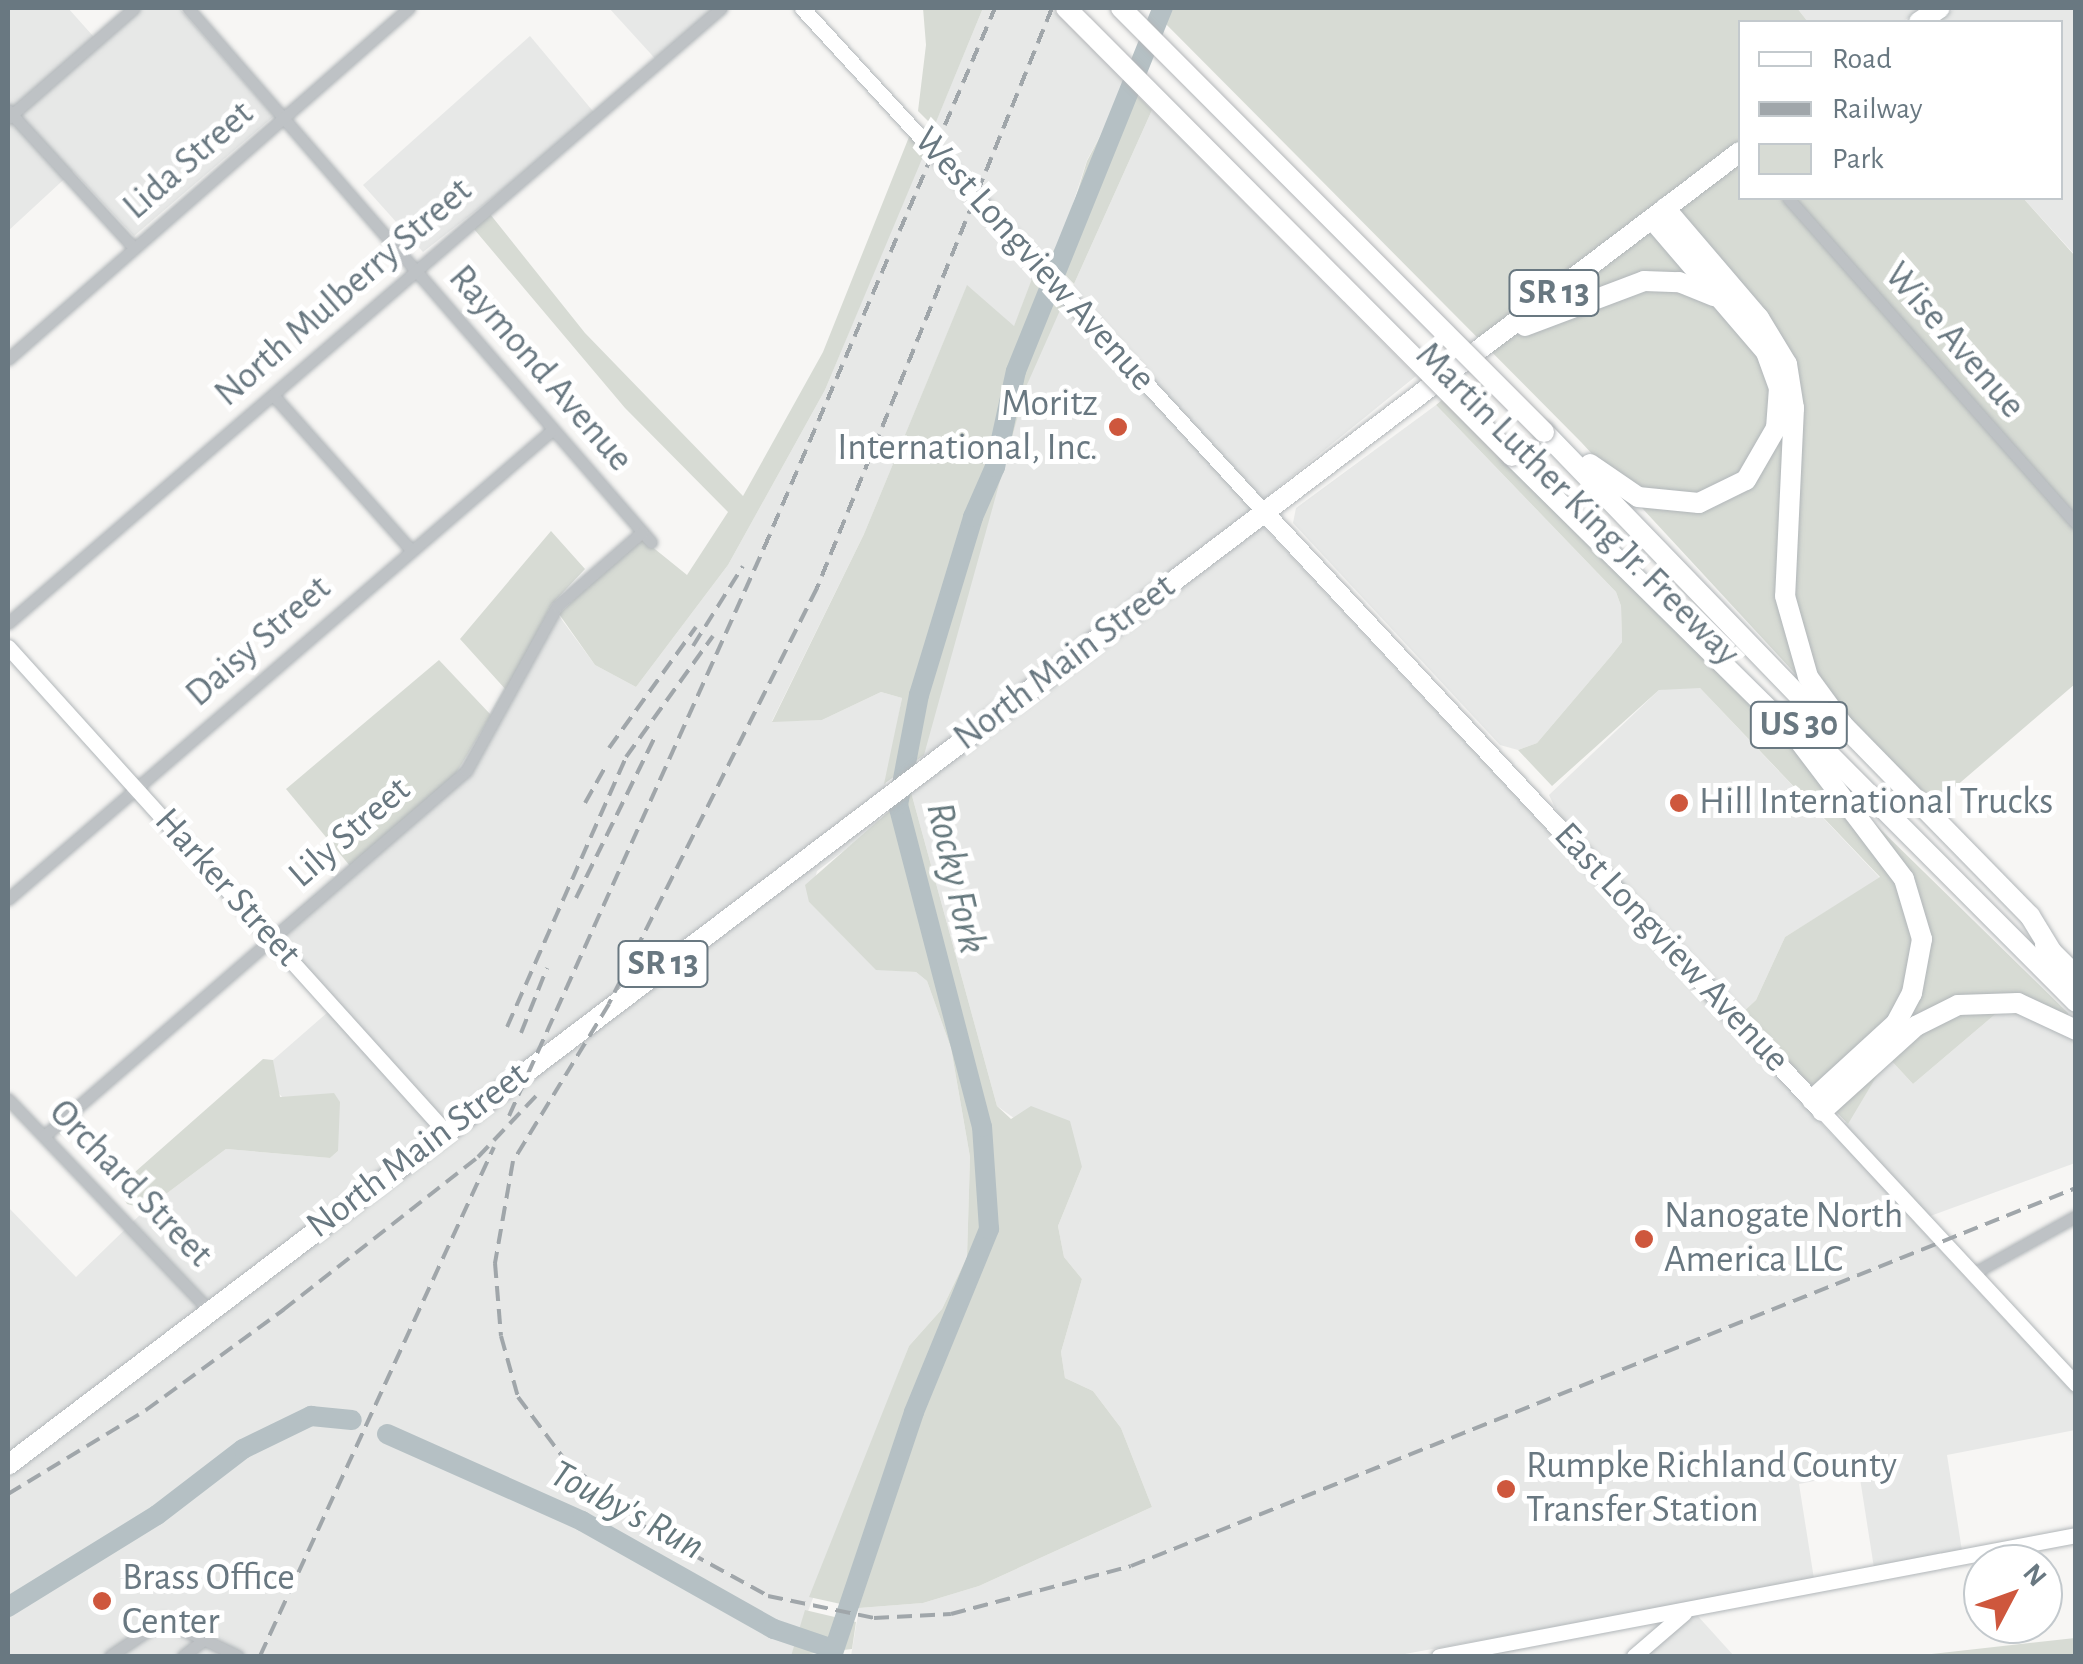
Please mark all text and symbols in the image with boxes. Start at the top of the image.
legend [1738,20,2063,200]
text: Road [1832,44,1892,74]
street label: Lida Street [114,92,264,230]
text: Railway [1832,94,1923,124]
street label: West Longview Avenue [904,119,1164,401]
text: Park [1832,144,1884,174]
street label: North Mulberry Street [206,169,482,417]
street label: Wise Avenue [1874,254,2034,428]
street label: Raymond Avenue [438,256,642,482]
road number: SR 13 [1506,263,1602,323]
street label: Martin Luther King Jr. Freeway [1405,333,1749,677]
place label: Moritz International, Inc. [837,382,1098,472]
marker: Moritz International, Inc. [1107,416,1129,438]
street label: North Main Street [945,565,1185,761]
street label: Daisy Street [177,567,341,717]
road number: US 30 [1749,695,1849,755]
street label: Lily Street [280,768,420,898]
place label: Hill International Trucks [1699,780,2053,826]
marker: Hill International Trucks [1668,792,1690,814]
water label: Rocky Fork [915,798,997,958]
street label: Harker Street [144,800,310,976]
street label: East Longview Avenue [1544,814,1798,1082]
road number: SR 13 [616,934,710,994]
street label: North Main Street [298,1053,538,1249]
street label: Orchard Street [39,1091,221,1277]
place label: Nanogate North America LLC [1664,1194,1903,1284]
marker: Nanogate North America LLC [1633,1228,1655,1250]
place label: Rumpke Richland County Transfer Station [1526,1444,1897,1534]
water label: Touby's Run [542,1450,712,1570]
marker: Rumpke Richland County Transfer Station [1495,1478,1517,1500]
north arrow [1963,1544,2063,1644]
place label: Brass Office Center [122,1556,295,1646]
text: N [2017,1559,2051,1592]
marker: Brass Office Center [91,1590,113,1612]

